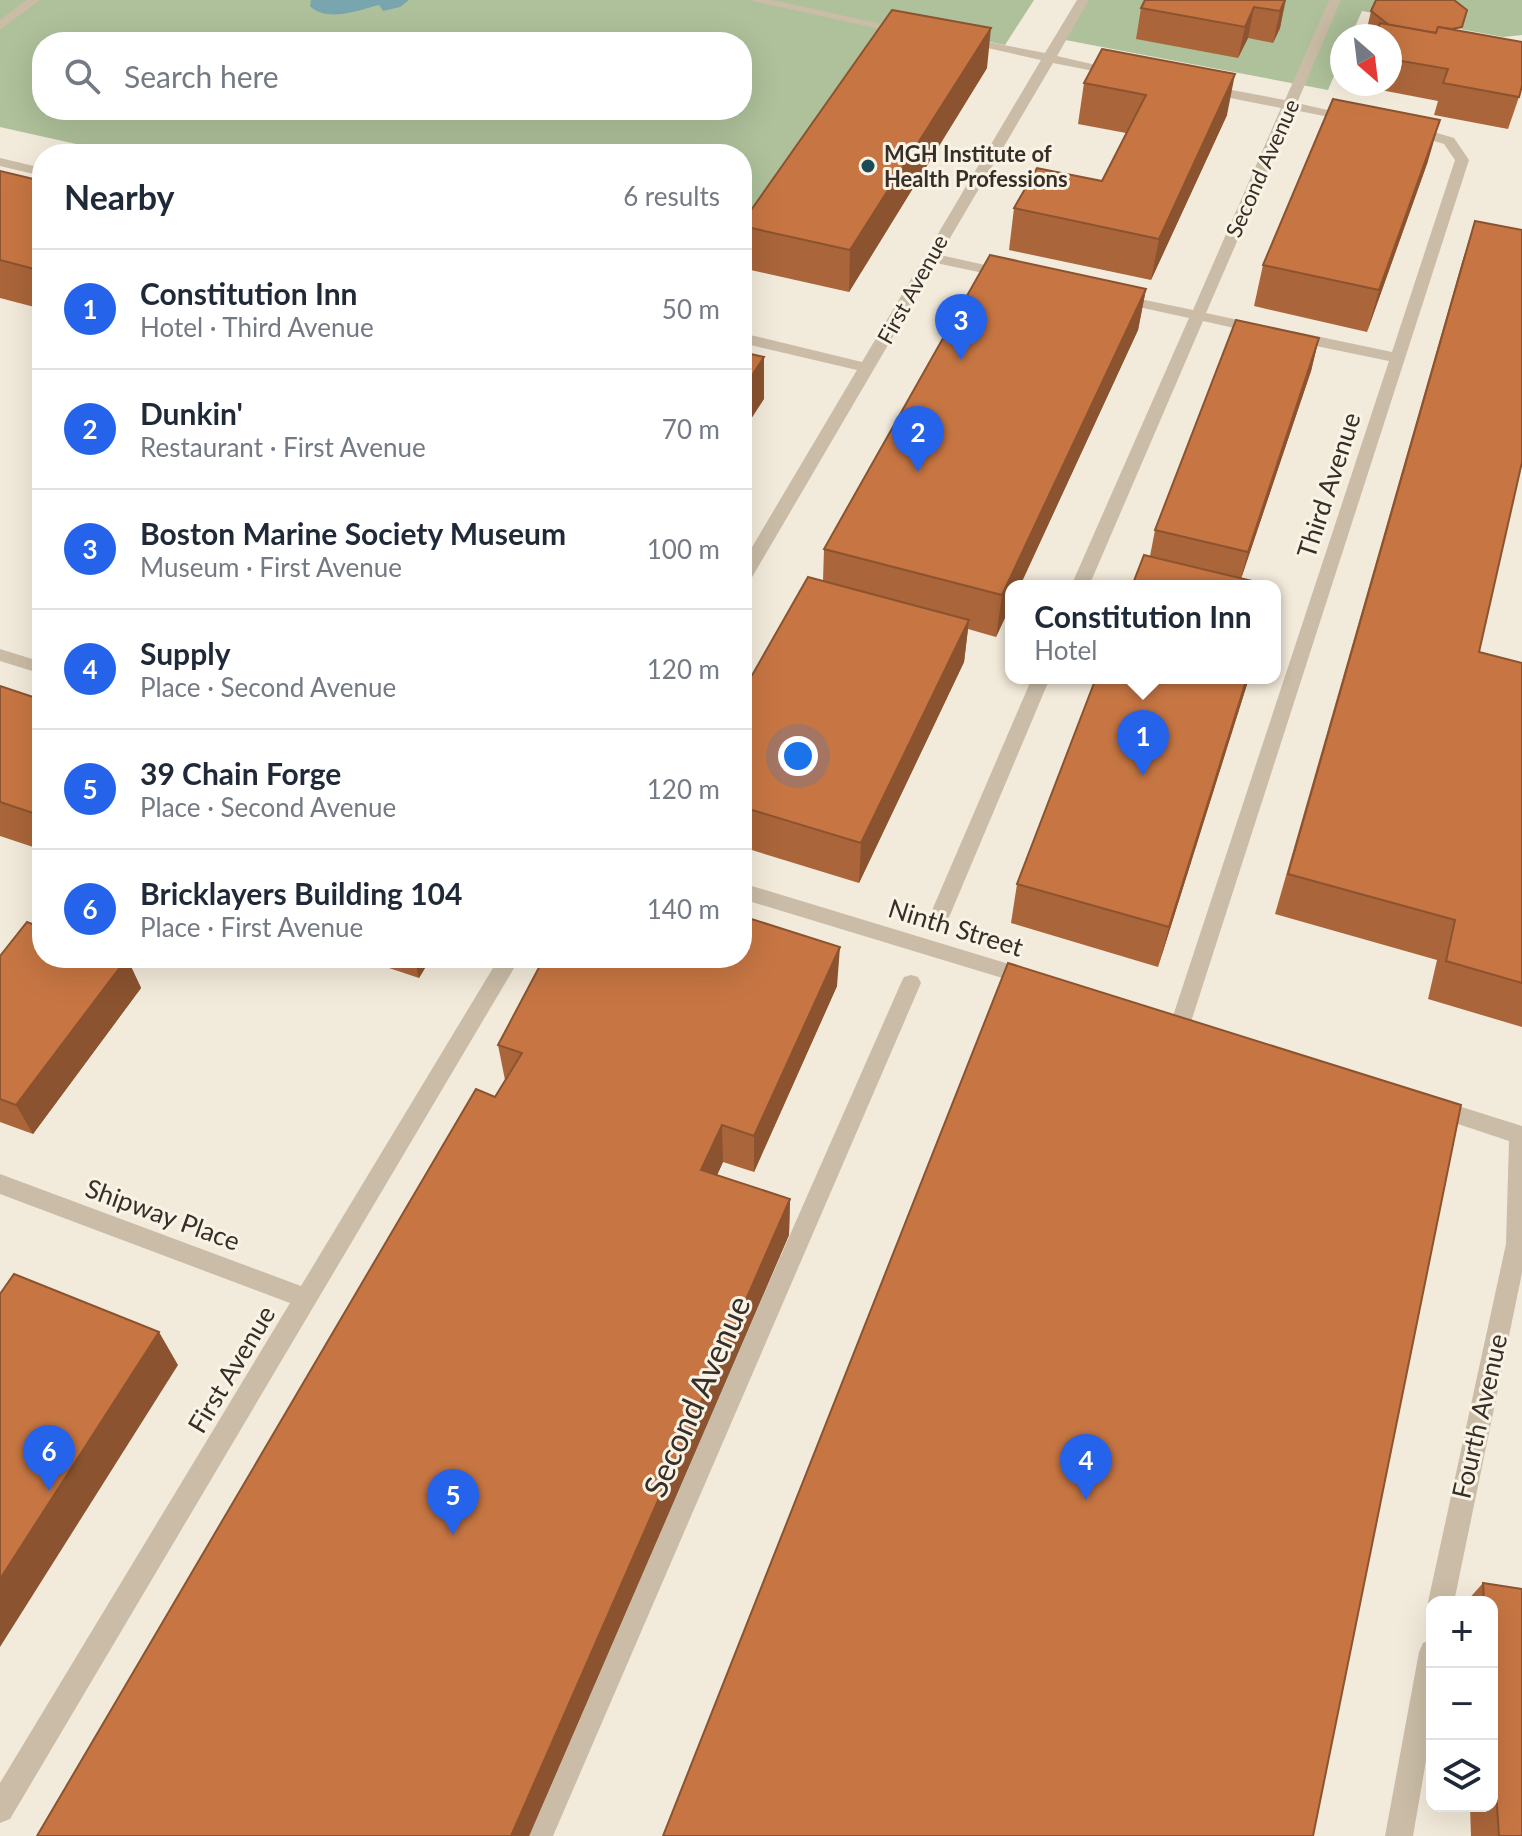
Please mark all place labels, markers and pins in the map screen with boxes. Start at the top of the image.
place label: MGH Institute of Health Professions [884,140,1068,192]
marker: MGH Institute of Health Professions [859,157,877,175]
pin: 3 [935,294,987,360]
pin: 2 [892,406,944,472]
pin: 1 [1117,710,1169,776]
pin: 6 [23,1425,75,1491]
pin: 4 [1060,1434,1112,1500]
pin: 5 [427,1469,479,1535]

